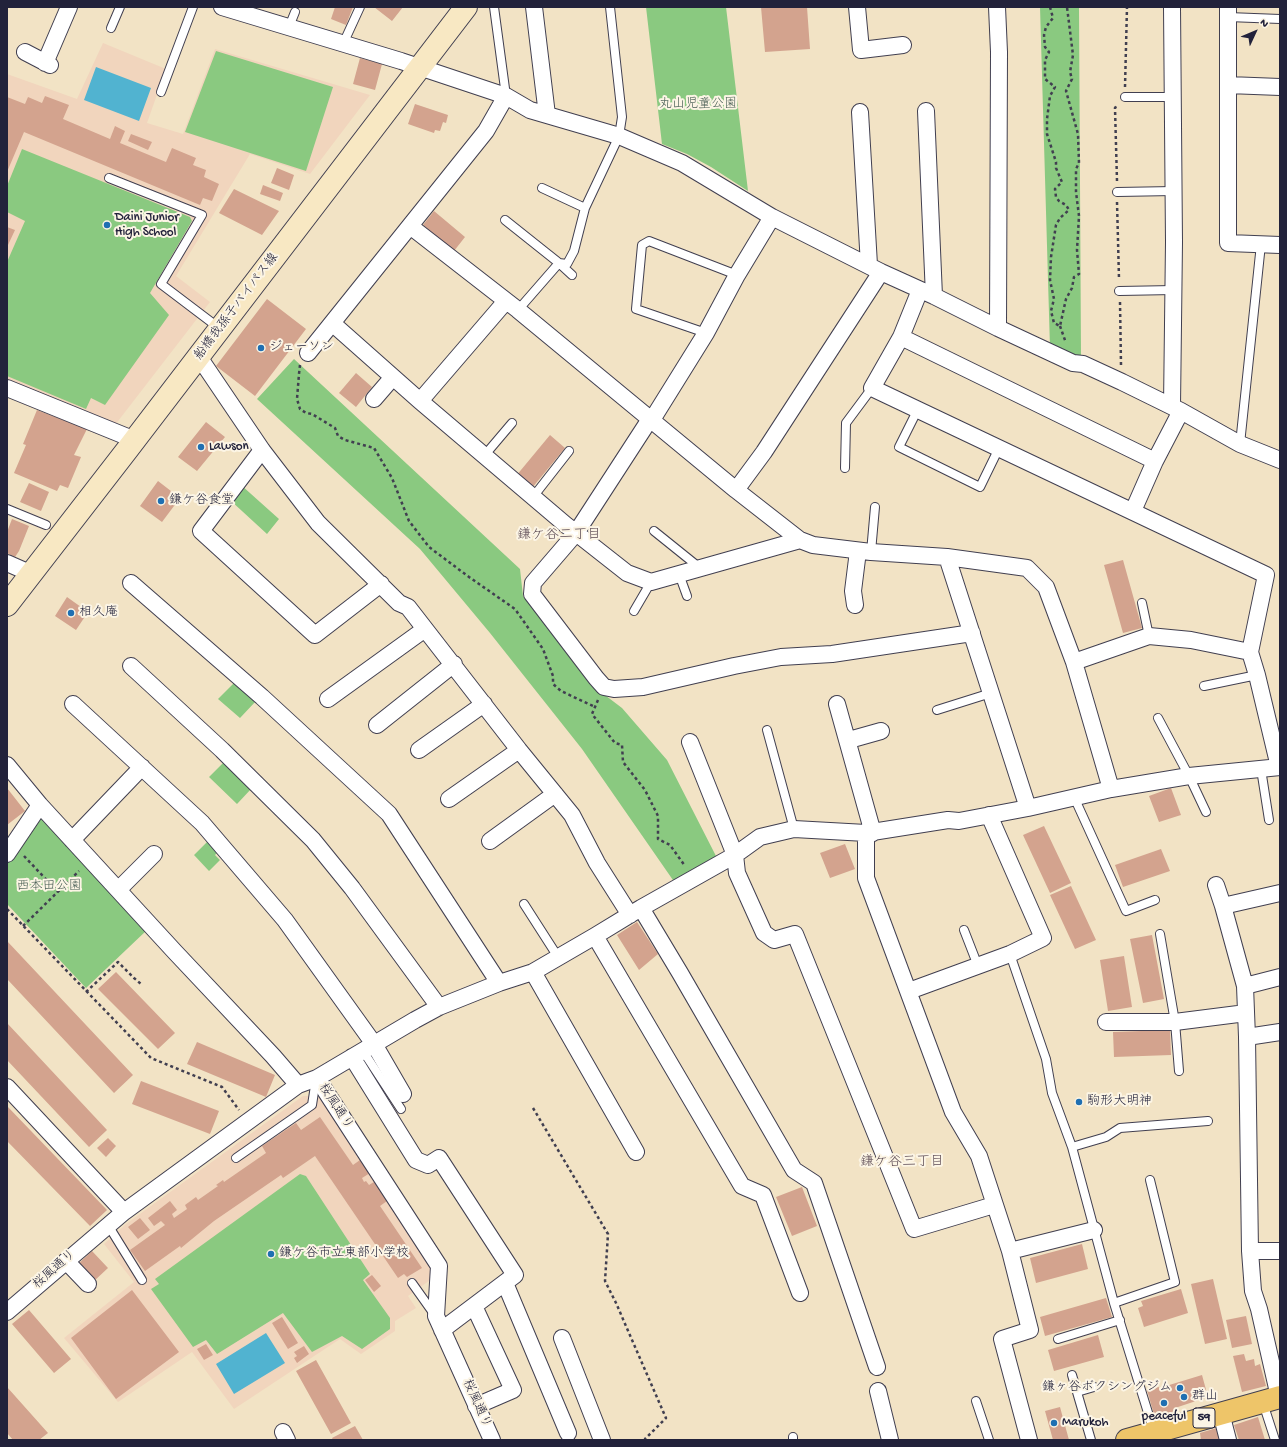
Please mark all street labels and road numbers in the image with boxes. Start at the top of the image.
street label: 船橋我孫子バイパス線 [192,250,282,364]
street label: 桜風通り [314,1081,356,1133]
street label: 桜風通り [30,1247,80,1293]
street label: 桜風通り [458,1377,494,1431]
road number: 59 [1193,1408,1215,1428]

